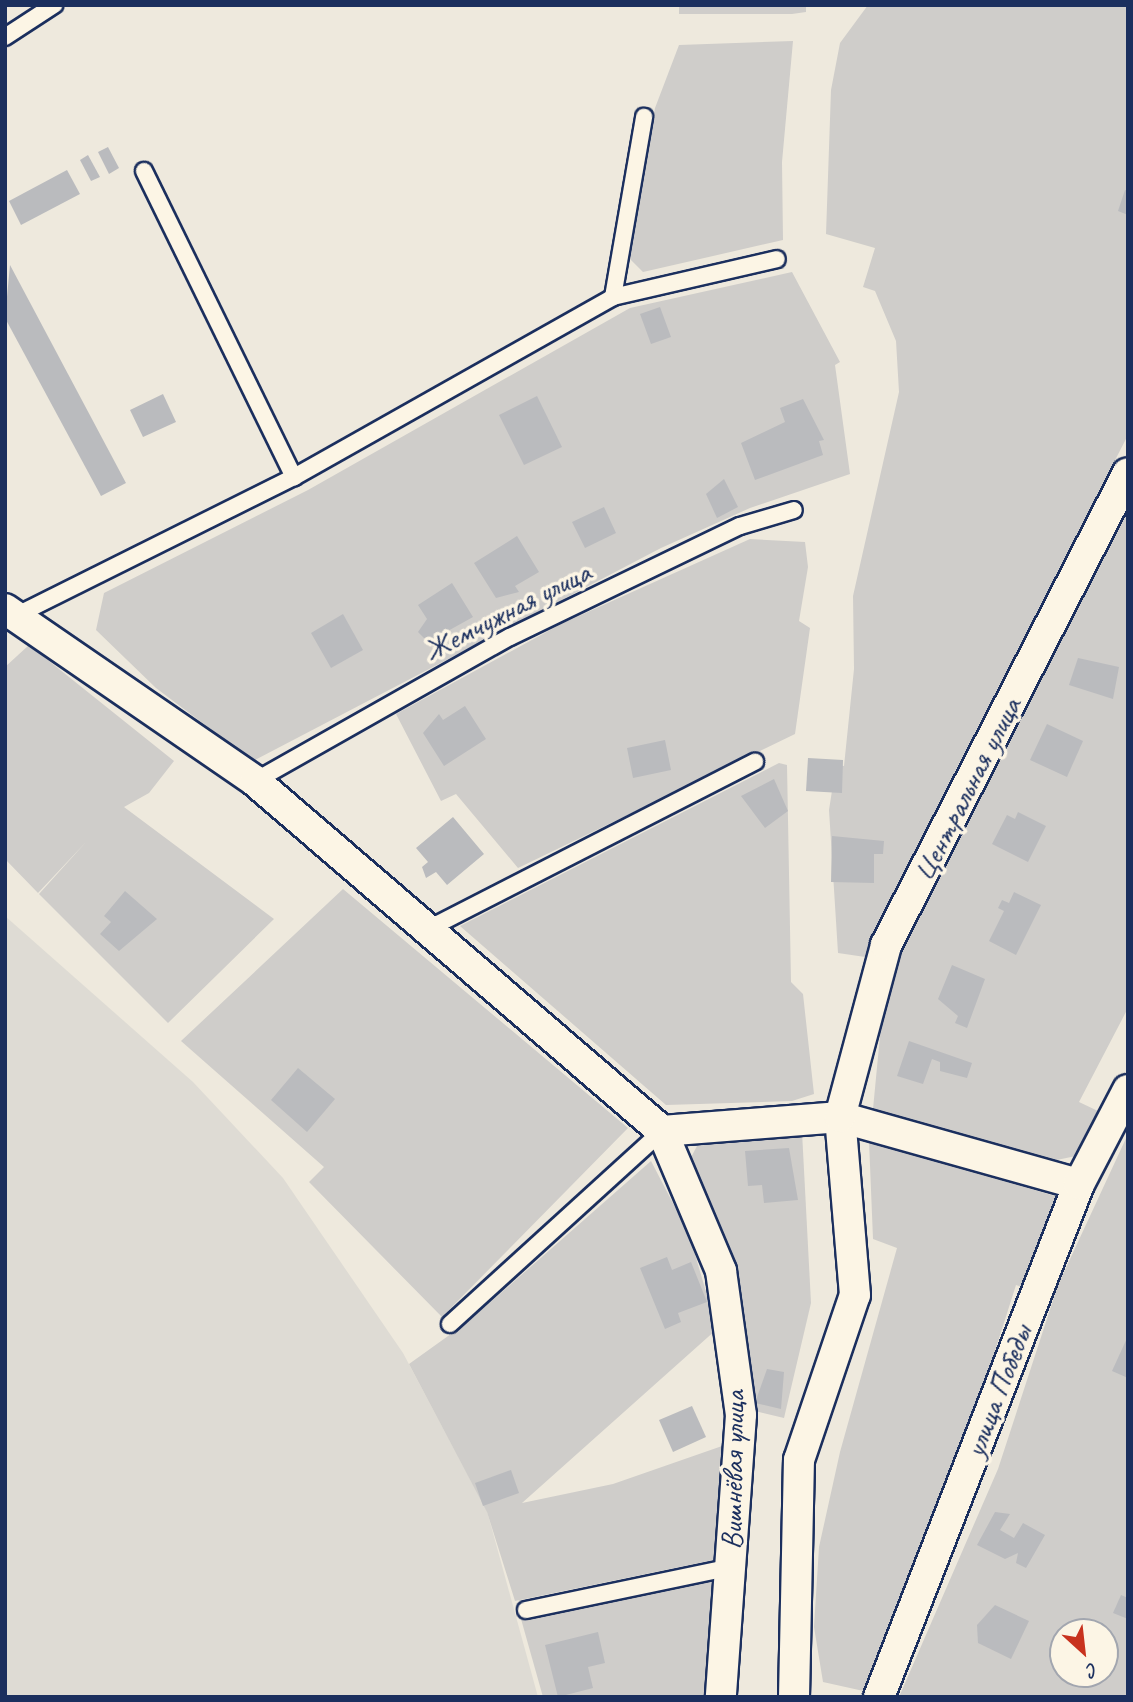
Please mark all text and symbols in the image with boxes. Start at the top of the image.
street label: Жемчужная улица [416,553,598,669]
street label: Центральная улица [905,691,1029,887]
street label: улица Победы [956,1320,1040,1462]
street label: Вишнёвая улица [714,1389,752,1551]
north arrow [1049,1618,1119,1688]
text: С [1083,1657,1102,1683]

